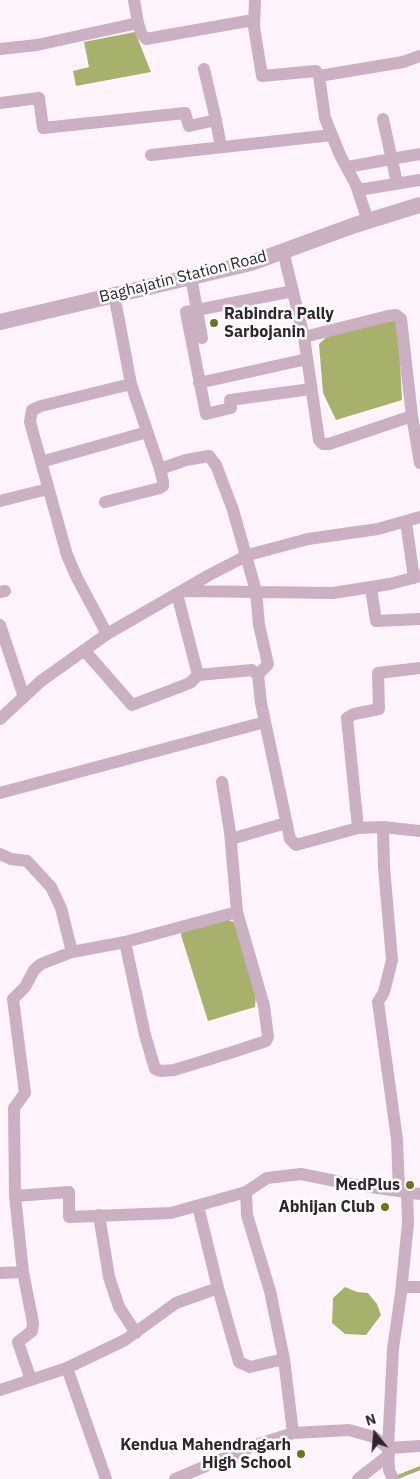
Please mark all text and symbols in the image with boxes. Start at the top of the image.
street label: Baghajatin Station Road [97,247,269,307]
place label: Rabindra Pally Sarbojanin [224,304,334,342]
marker: Rabindra Pally Sarbojanin [208,317,220,329]
place label: MedPlus [335,1175,400,1195]
marker: MedPlus [404,1179,416,1191]
place label: Abhijan Club [279,1197,375,1217]
marker: Abhijan Club [379,1201,391,1213]
north arrow [350,1409,400,1459]
text: N [363,1410,378,1430]
place label: Kendua Mahendragarh High School [120,1435,291,1473]
marker: Kendua Mahendragarh High School [295,1448,307,1460]

